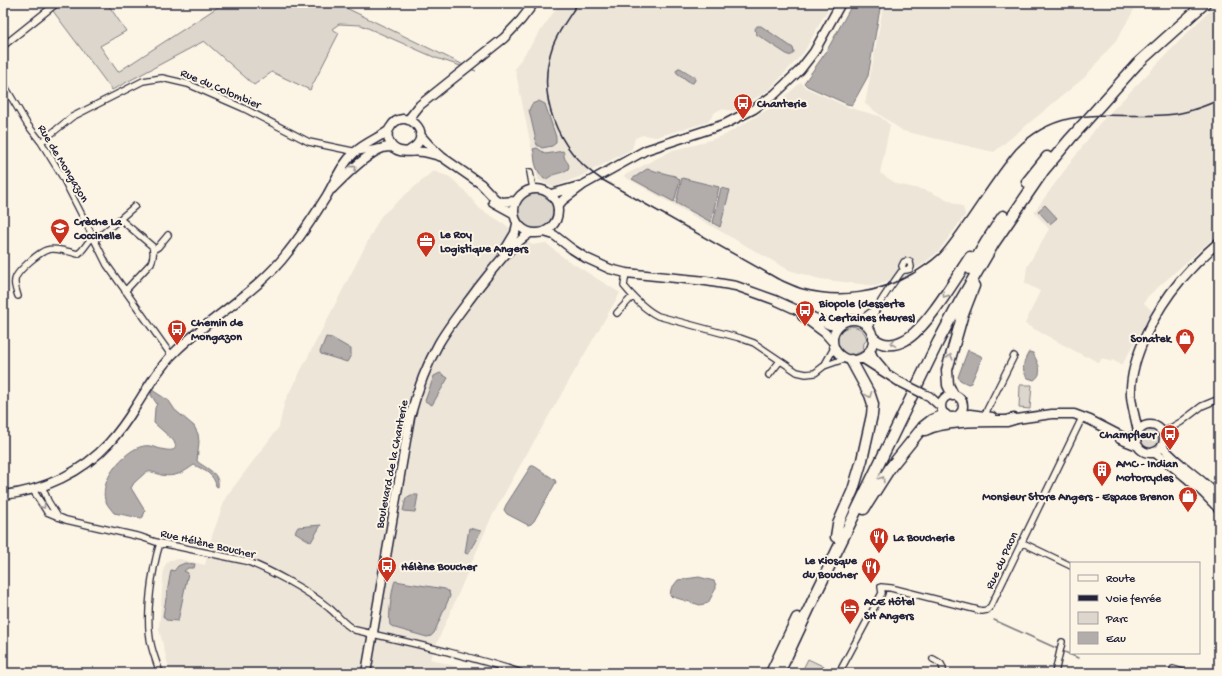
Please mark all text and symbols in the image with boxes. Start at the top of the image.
street label: Rue du Colombier [178,67,264,114]
bus stop icon: Chanterie [732,92,754,120]
place label: Chanterie [756,98,807,112]
street label: Rue de Mongazon [34,123,91,206]
one-way arrow [349,166,356,173]
place label: Crèche La Coccinelle [73,216,123,244]
school or university icon: Crèche La Coccinelle [49,217,71,245]
place label: Le Roy Logistique Angers [440,229,529,257]
office icon: Le Roy Logistique Angers [415,230,437,258]
one-way arrow [943,290,950,297]
place label: Biopole (desserte à Certaines Heures) [818,298,916,326]
bus stop icon: Biopole (desserte à Certaines Heures) [794,299,816,327]
place label: Chemin de Mongazon [190,317,244,345]
bus stop icon: Chemin de Mongazon [166,318,188,346]
shop icon: Sonatek [1174,327,1196,355]
place label: Sonatek [1130,333,1173,347]
one-way arrow [890,338,896,347]
one-way arrow [946,354,954,361]
one-way arrow [865,391,873,398]
street label: Boulevard de la Chanterie [373,398,412,531]
bus stop icon: Champfleur [1159,423,1181,451]
place label: Champfleur [1099,429,1158,443]
place label: AMC - Indian Motorcycles [1115,458,1178,486]
building icon: AMC - Indian Motorcycles [1091,459,1113,487]
one-way arrow [877,476,885,483]
shop icon: Monsieur Store Angers - Espace Brenon [1177,485,1199,513]
place label: Monsieur Store Angers - Espace Brenon [982,491,1174,505]
one-way arrow [38,502,46,509]
restaurant icon: La Boucherie [868,526,890,554]
street label: Rue Hélène Boucher [159,527,258,563]
street label: Rue du Paon [983,530,1022,592]
place label: La Boucherie [893,532,955,546]
bus stop icon: Hélène Boucher [376,555,398,583]
place label: Le Kiosque du Boucher [803,555,859,583]
restaurant icon: Le Kiosque du Boucher [860,556,882,584]
place label: Hélène Boucher [401,561,478,575]
legend [1070,562,1200,654]
text: Route [1106,573,1136,587]
text: Voie ferrée [1105,593,1162,607]
place label: ACE Hôtel SH Angers [863,596,915,624]
hotel icon: ACE Hôtel SH Angers [839,597,861,625]
text: Parc [1105,613,1129,627]
text: Eau [1106,633,1126,647]

